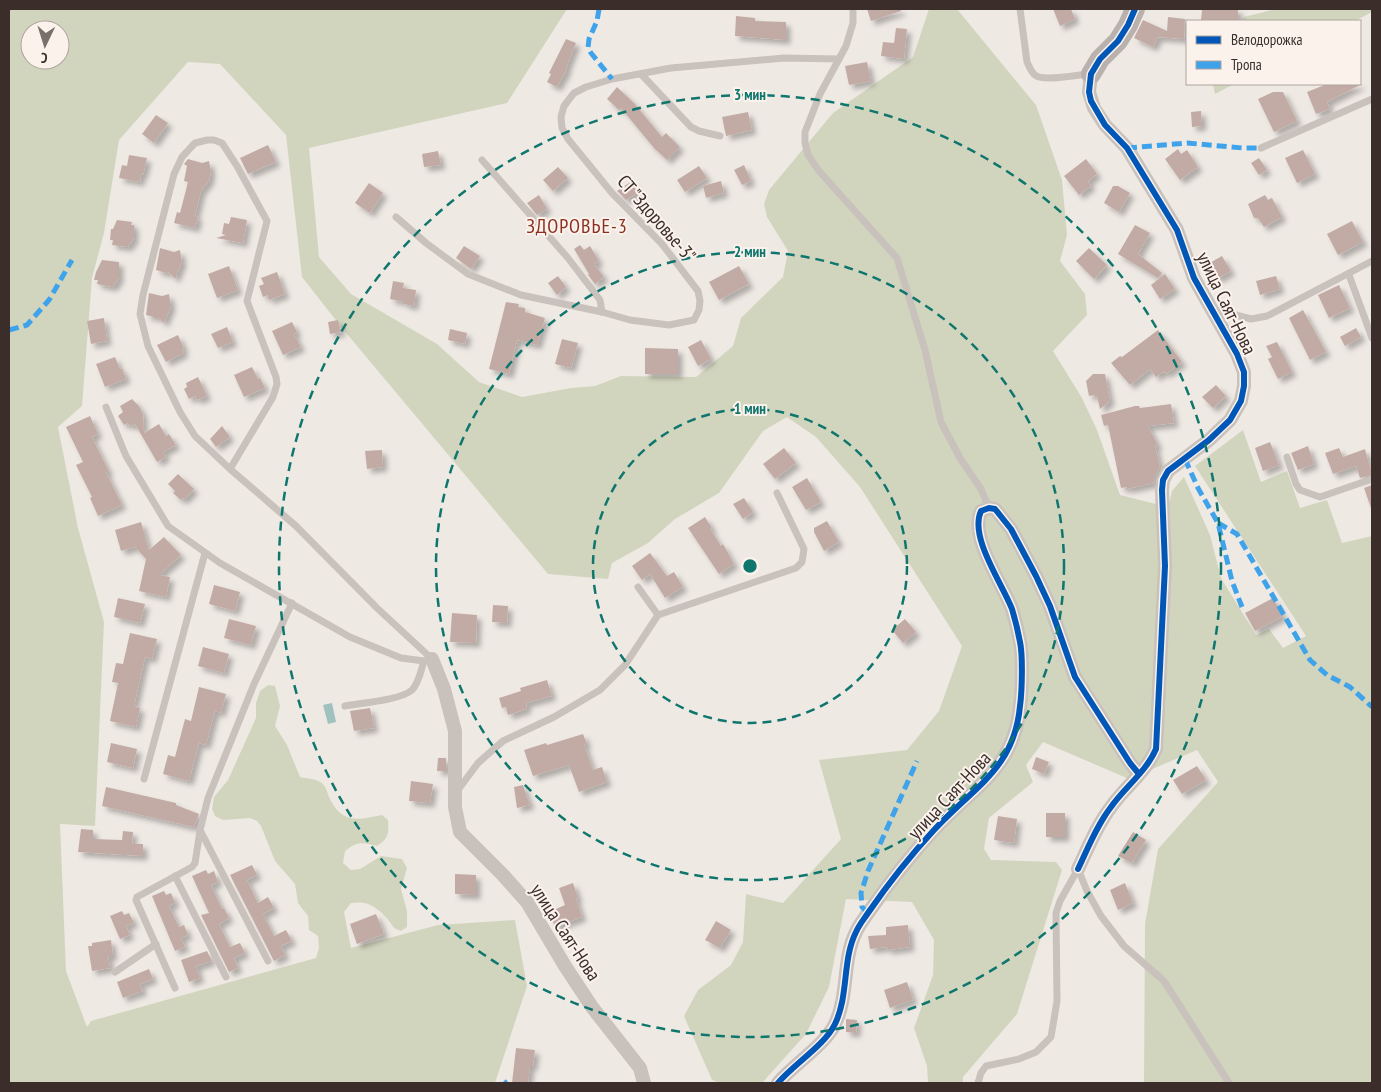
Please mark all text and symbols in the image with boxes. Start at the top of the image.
north arrow [20,20,70,70]
legend [1186,20,1361,85]
text: Велодорожка [1231,30,1302,49]
text: С [40,49,48,67]
text: Тропа [1231,55,1262,74]
text: 3 мин [734,85,766,104]
street label: СТ "Здоровье-3" [613,169,701,267]
district label: ЗДОРОВЬЕ-3 [526,213,628,239]
text: 2 мин [734,242,766,261]
street label: улица Саят-Нова [1192,248,1262,358]
text: 1 мин [734,399,766,418]
centre of rings [741,557,759,575]
street label: улица Саят-Нова [902,746,996,844]
street label: улица Саят-Нова [526,879,606,985]

